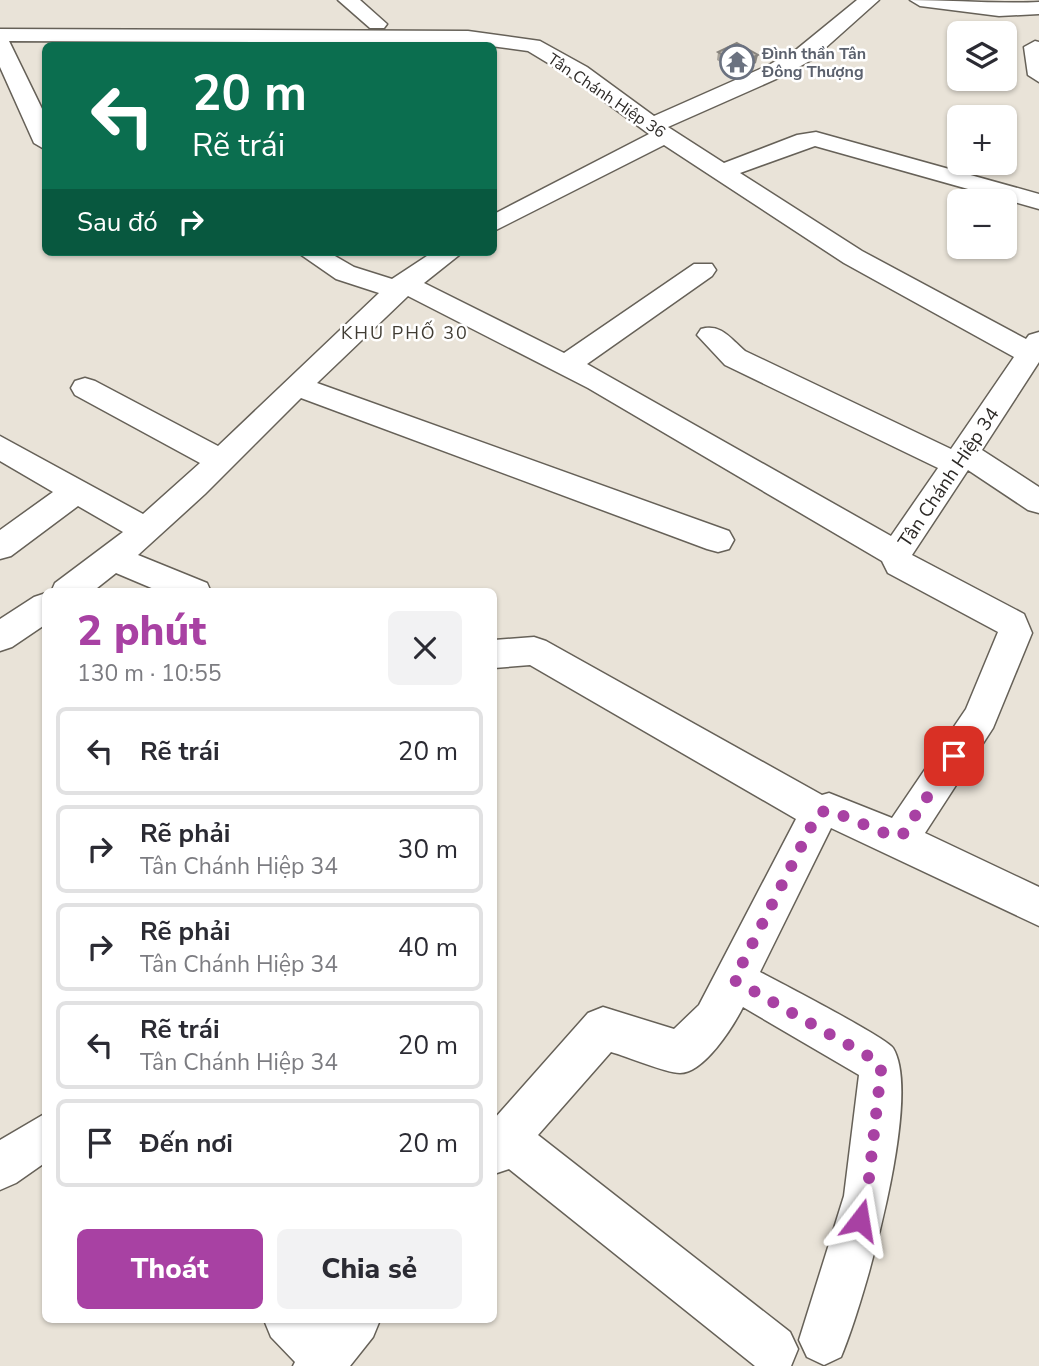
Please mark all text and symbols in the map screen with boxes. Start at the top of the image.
map controls [947,21,1017,259]
button: layers [947,21,1017,91]
temple icon: Đình thần Tân Đông Thượng [718,43,756,81]
place label: Đình thần Tân Đông Thượng [761,43,866,83]
street label: Tân Chánh Hiệp 36 [543,48,670,143]
text: 20 m [192,60,307,127]
icon: left [77,70,168,161]
button: + [947,105,1017,175]
text: Rẽ trái [192,124,285,167]
button: − [947,189,1017,259]
icon: right [172,203,210,241]
text: Sau đó [77,205,158,240]
district label: KHU PHỐ 30 [341,320,469,345]
street label: Tân Chánh Hiệp 34 [892,402,1005,553]
text: 2 phút [77,603,206,660]
button: close [388,611,462,685]
text: 130 m · 10:55 [77,658,222,689]
pin [924,726,984,786]
icon: left [81,732,119,770]
text: Rẽ trái [140,734,220,769]
text: 20 m [398,734,458,769]
icon: arrive [935,737,973,775]
text: Rẽ phải [140,816,230,851]
icon: right [81,830,119,868]
text: 30 m [398,832,458,867]
text: Tân Chánh Hiệp 34 [140,851,338,882]
text: Rẽ phải [140,914,230,949]
icon: right [81,928,119,966]
text: 40 m [398,930,458,965]
text: Tân Chánh Hiệp 34 [140,949,338,980]
text: Rẽ trái [140,1012,220,1047]
icon: left [81,1026,119,1064]
text: 20 m [398,1028,458,1063]
text: Tân Chánh Hiệp 34 [140,1047,338,1078]
icon: arrive [81,1124,119,1162]
text: Đến nơi [140,1126,233,1161]
text: 20 m [398,1126,458,1161]
position arrow [823,1183,897,1257]
button: Thoát [77,1229,263,1309]
button: Chia sẻ [277,1229,462,1309]

